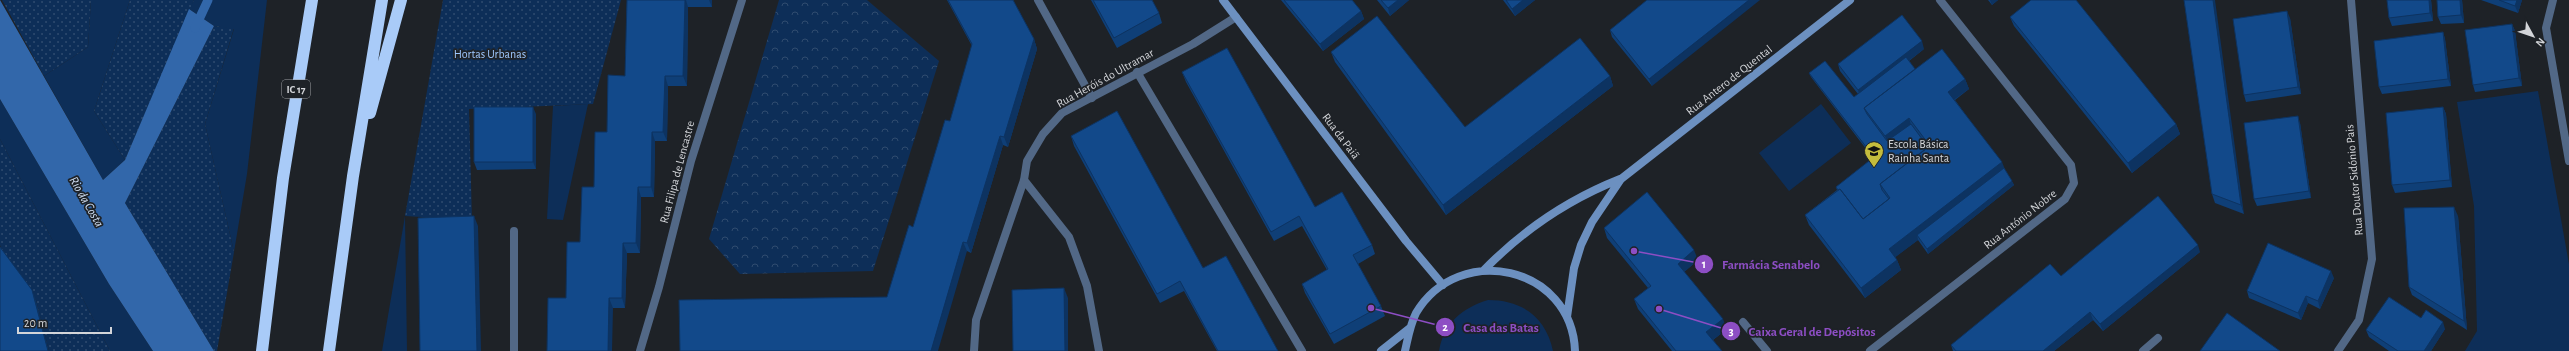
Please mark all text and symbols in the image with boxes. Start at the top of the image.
north arrow [2513,16,2553,56]
text: N [2534,36,2547,49]
street label: Rua Antero de Quental [1684,43,1775,118]
street label: Rua Heróis do Ultramar [1054,46,1156,110]
park label: Hortas Urbanas [454,48,526,60]
road number: IC 17 [282,80,310,98]
street label: Rua da Paiã [1320,111,1362,161]
street label: Rua Filipa de Lencastre [658,119,696,225]
street label: Rua Doutor Sidónio Pais [2343,124,2365,236]
place label: Escola Básica Rainha Santa [1888,138,1950,164]
school or university icon: Escola Básica Rainha Santa [1863,140,1885,168]
water label: Rio da Costa [66,175,106,230]
street label: Rua António Nobre [1981,187,2059,251]
callout: Farmácia Senabelo [1694,252,1828,277]
text: 1 [1702,258,1706,270]
text: Farmácia Senabelo [1722,259,1821,272]
scale bar [18,309,111,335]
callout: Casa das Batas [1435,315,1547,340]
text: 20 m [24,317,47,329]
callout: Caixa Geral de Depósitos [1721,319,1884,344]
text: 2 [1442,321,1448,333]
text: Casa das Batas [1463,322,1539,335]
text: 3 [1728,325,1734,337]
text: Caixa Geral de Depósitos [1749,326,1875,339]

